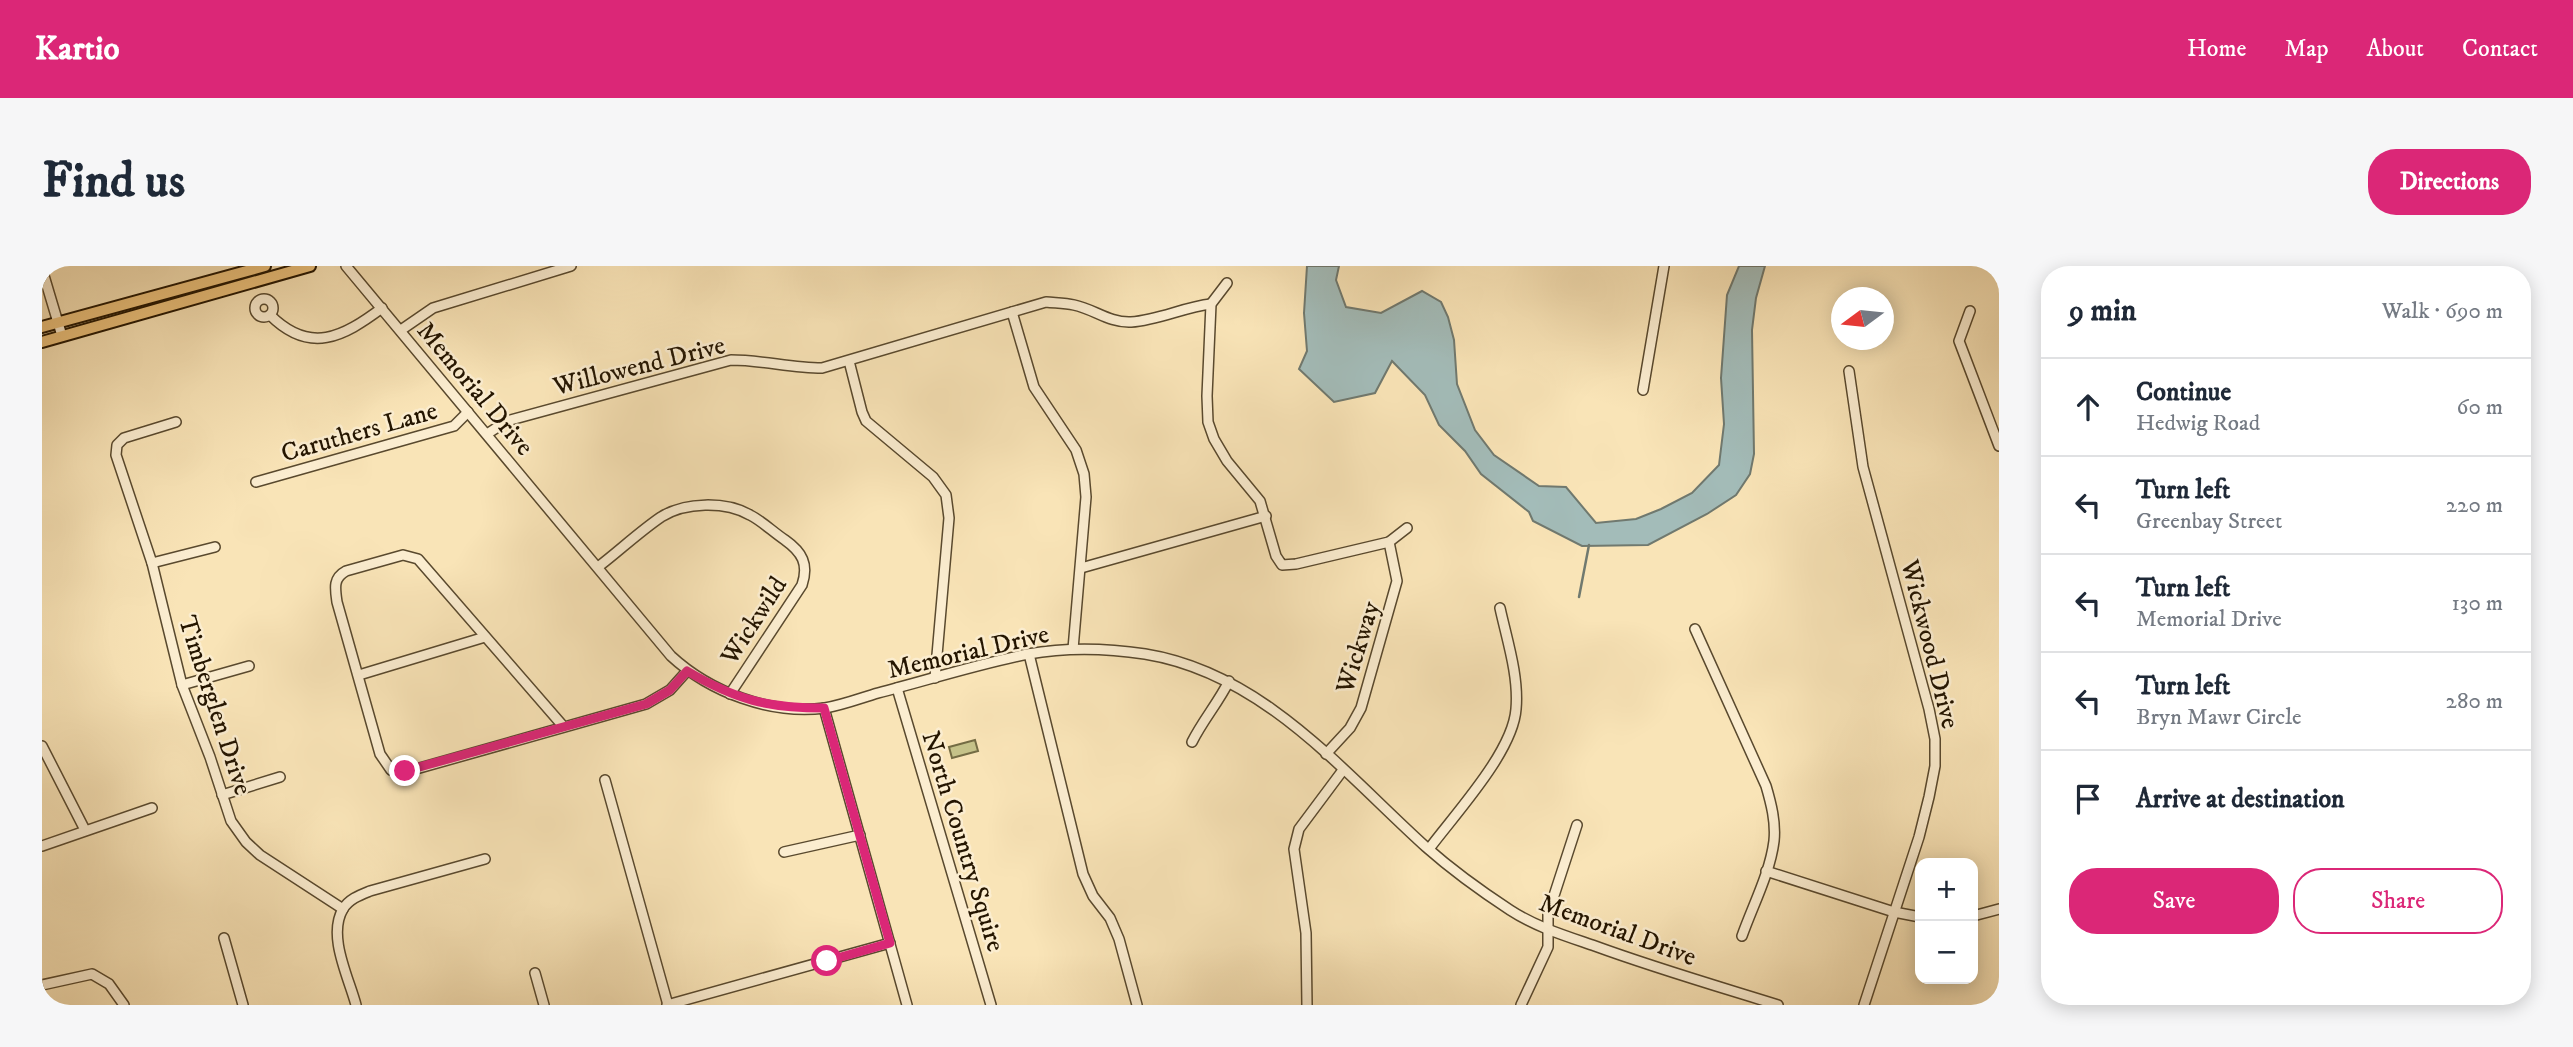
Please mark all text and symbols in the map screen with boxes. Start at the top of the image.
text: Kartio [35,29,120,70]
text: Home [2187,34,2246,64]
text: Map [2284,34,2329,64]
text: About [2367,34,2424,64]
text: Contact [2462,34,2538,64]
button: Directions [2368,149,2531,215]
text: Find us [42,151,185,213]
north arrow [1831,287,1894,350]
text: 9 min [2069,293,2136,330]
text: Walk · 690 m [2382,297,2503,326]
street label: Memorial Drive [409,315,540,463]
street label: Willowend Drive [549,329,729,404]
text: Continue [2136,376,2231,409]
icon: ahead [2069,388,2107,426]
text: 60 m [2456,393,2503,422]
street label: Caruthers Lane [277,394,441,471]
text: Hedwig Road [2136,409,2260,438]
text: Turn left [2136,474,2230,507]
icon: left [2069,486,2107,524]
text: 220 m [2446,491,2503,520]
text: Greenbay Street [2136,507,2282,536]
street label: Wickwood Drive [1892,556,1966,732]
street label: Wickwild [713,570,795,672]
text: Turn left [2136,572,2230,605]
icon: left [2069,584,2107,622]
text: 130 m [2451,589,2503,618]
street label: Wickway [1329,597,1388,698]
text: Memorial Drive [2136,605,2282,634]
street label: Timberglen Drive [170,612,259,799]
street label: Memorial Drive [884,618,1052,687]
text: Turn left [2136,670,2230,703]
icon: left [2069,682,2107,720]
text: 280 m [2446,687,2503,716]
text: Bryn Mawr Circle [2136,703,2302,732]
street label: North Country Squire [913,727,1012,956]
route end [389,755,420,786]
icon: arrive [2069,780,2107,818]
text: Arrive at destination [2136,783,2345,816]
map controls [1915,858,1978,984]
button: + [1915,858,1978,921]
button: Save [2069,868,2279,934]
button: Share [2293,868,2503,934]
street label: Memorial Drive [1534,887,1701,974]
button: − [1915,921,1978,984]
route start [811,945,842,976]

